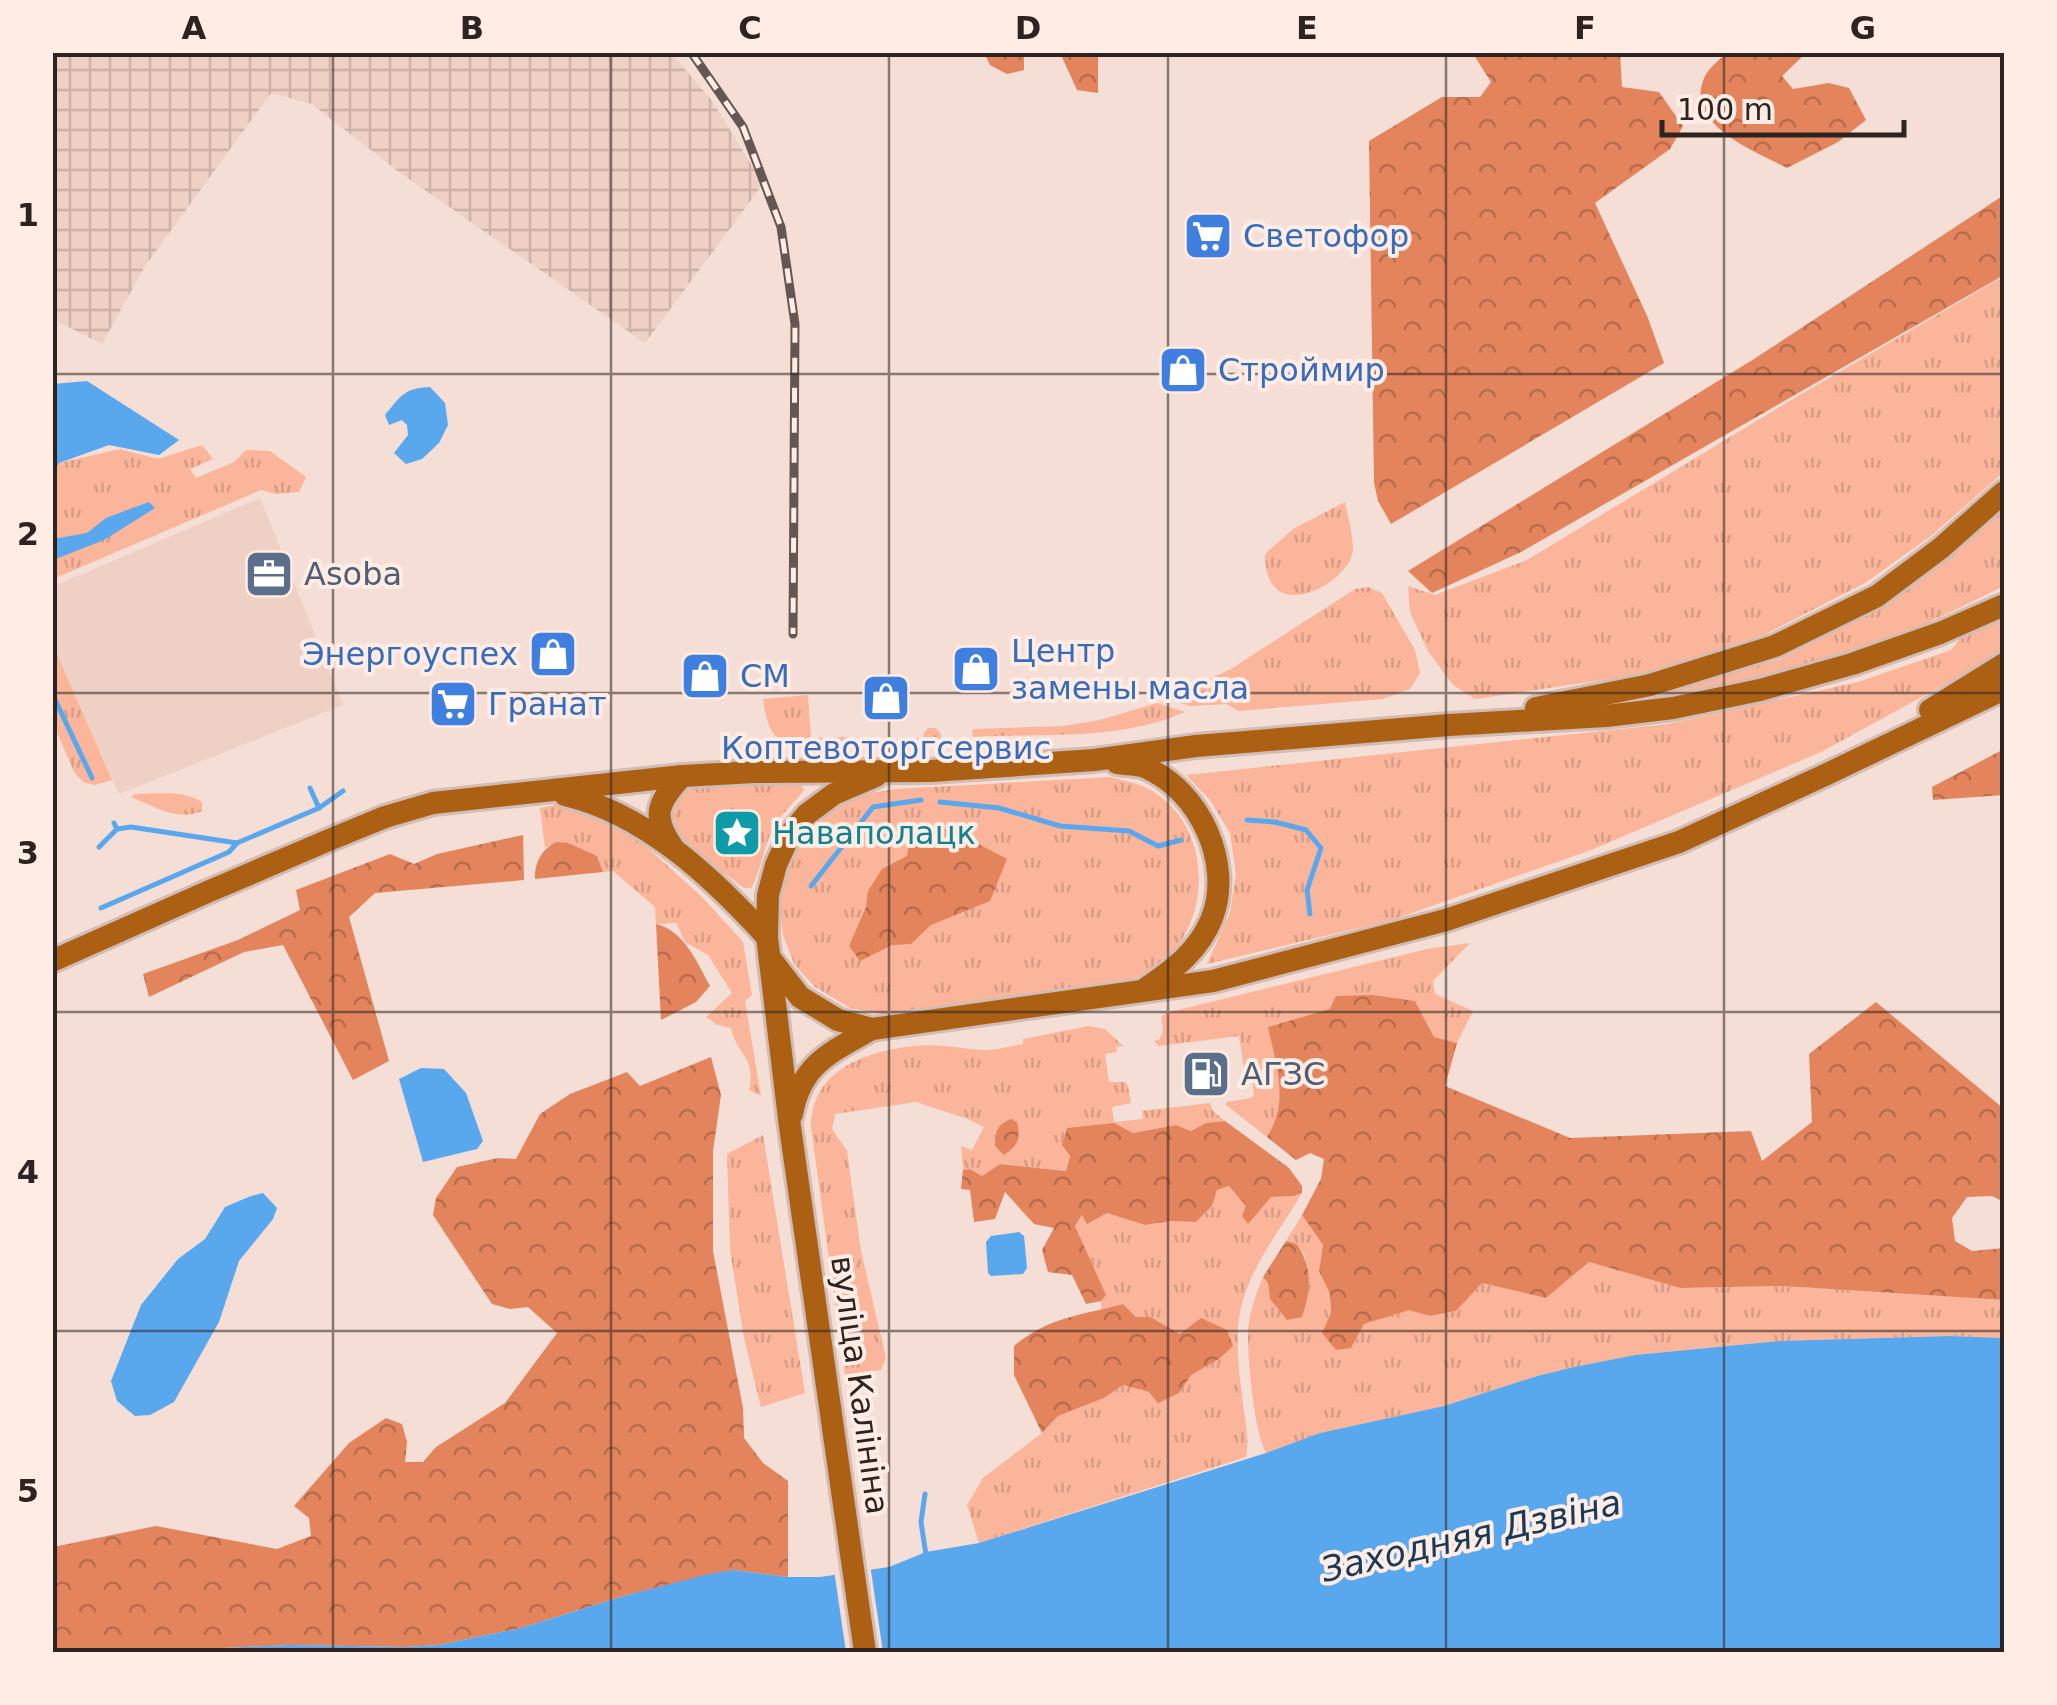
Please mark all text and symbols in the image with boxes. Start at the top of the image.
text: A [182,9,207,47]
text: B [460,9,484,47]
text: C [738,9,762,47]
text: D [1015,9,1041,47]
text: E [1296,9,1318,47]
text: F [1574,9,1596,47]
text: G [1850,9,1876,47]
scale bar [1662,75,1904,137]
text: 100 m [1677,92,1773,127]
text: 1 [17,196,39,234]
supermarket icon: Светофор [1182,210,1234,262]
place label: Светофор [1243,217,1409,255]
shop icon: Строймир [1157,344,1209,396]
place label: Строймир [1218,351,1385,389]
text: 2 [17,515,39,553]
office icon: Asoba [243,548,295,600]
place label: Asoba [304,555,402,593]
shop icon: Энергоуспех [527,628,579,680]
place label: Центр замены масла [1011,632,1249,707]
place label: Энергоуспех [302,635,518,673]
shop icon: Центр замены масла [950,643,1002,695]
shop icon: СМ [679,650,731,702]
place label: СМ [740,657,790,695]
shop icon: Коптевоторгсервис [860,672,912,724]
supermarket icon: Гранат [427,678,479,730]
place label: Гранат [488,685,607,723]
place label: Коптевоторгсервис [721,729,1051,767]
place icon: Наваполацк [711,807,763,859]
place label: Наваполацк [772,814,976,852]
text: 3 [17,834,39,872]
fuel station icon: АГЗС [1180,1048,1232,1100]
place label: АГЗС [1241,1055,1325,1093]
text: 4 [17,1153,39,1191]
street label: вуліца Калініна [823,1253,897,1517]
text: 5 [17,1472,39,1510]
water label: Заходняя Дзвіна [1317,1482,1625,1590]

